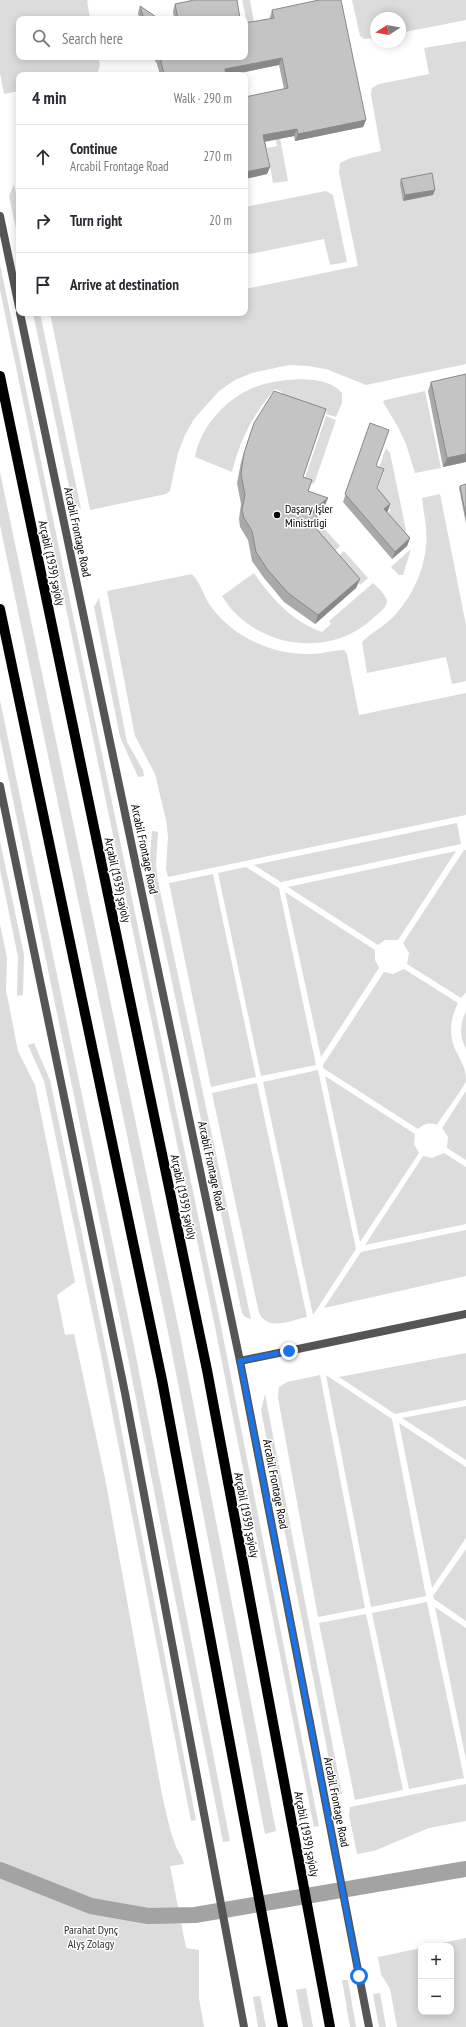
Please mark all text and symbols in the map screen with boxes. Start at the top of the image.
north arrow [370,12,406,48]
search box [16,16,248,60]
icon: search [30,27,52,49]
text: Search here [62,29,123,48]
text: 4 min [32,87,66,109]
text: Walk · 290 m [174,90,232,107]
text: Continue [70,139,117,158]
icon: ahead [32,146,54,168]
text: 270 m [203,148,232,165]
text: Arcabil Frontage Road [70,158,169,175]
icon: right [32,210,54,232]
text: Turn right [70,211,122,230]
text: 20 m [209,212,232,229]
icon: arrive [32,274,54,296]
text: Arrive at destination [70,275,179,294]
street label: Arcabil Frontage Road [61,486,95,578]
place label: Daşary Işler Ministrligi [285,501,334,530]
marker: Daşary Işler Ministrligi [272,510,282,520]
street label: Arçabil (1939) şaýoly [36,519,68,607]
street label: Arcabil Frontage Road [128,803,162,895]
street label: Arçabil (1939) şaýoly [102,836,134,924]
street label: Arcabil Frontage Road [195,1120,229,1212]
street label: Arçabil (1939) şaýoly [168,1153,200,1241]
route end [280,1342,298,1360]
street label: Arcabil Frontage Road [260,1438,292,1530]
street label: Arçabil (1939) şaýoly [231,1471,263,1559]
street label: Arcabil Frontage Road [321,1756,353,1848]
street label: Arçabil (1939) şaýoly [291,1790,323,1878]
park label: Parahat Dynç Alyş Zolagy [64,1922,119,1951]
map controls [418,1943,454,2015]
button: + [418,1943,454,1979]
route start [350,1967,368,1985]
button: − [418,1979,454,2015]

